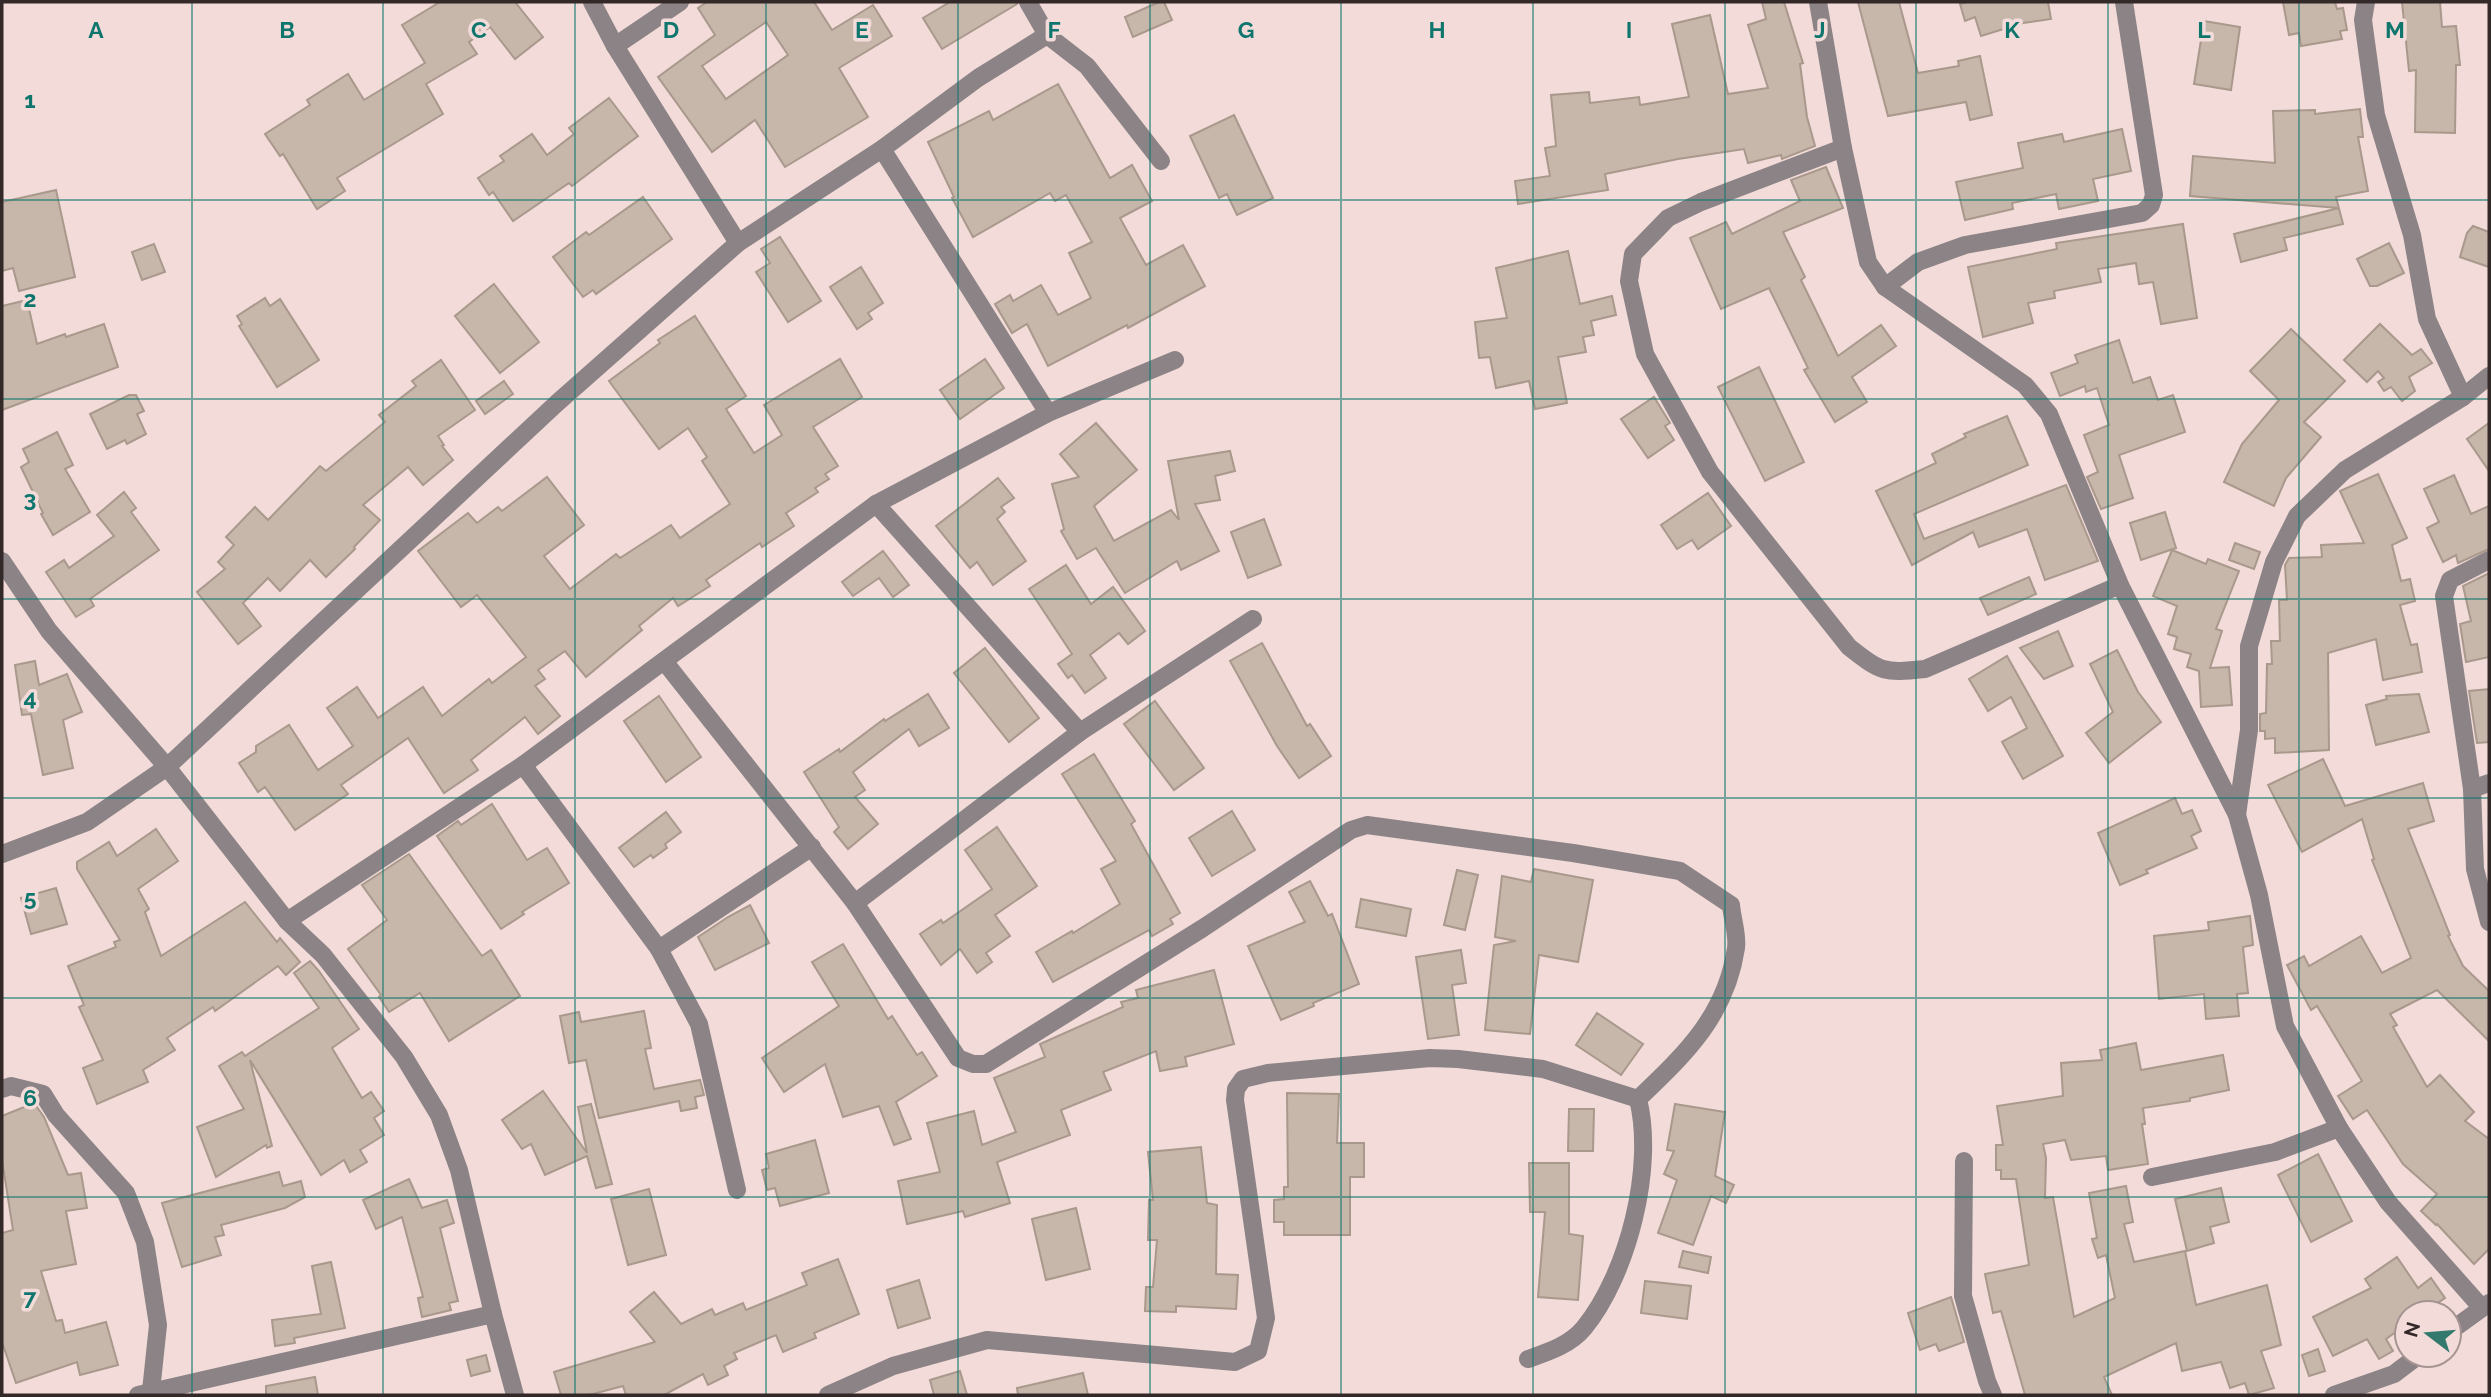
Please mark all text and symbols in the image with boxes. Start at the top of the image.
text: A [88,16,104,43]
text: B [279,16,295,43]
text: C [471,16,487,43]
text: D [663,16,679,43]
text: E [855,16,869,43]
text: F [1047,16,1061,43]
text: G [1238,16,1254,43]
text: H [1428,16,1446,43]
text: I [1626,16,1632,43]
text: J [1814,16,1826,43]
text: K [2004,16,2020,43]
text: L [2197,16,2211,43]
text: M [2385,16,2405,43]
text: 1 [24,86,36,113]
text: 2 [24,285,36,312]
text: 3 [24,485,36,512]
text: 4 [23,684,37,711]
text: 5 [24,884,37,911]
text: 6 [23,1084,37,1111]
text: 7 [24,1283,37,1310]
north arrow [2393,1299,2463,1369]
text: N [2399,1319,2424,1339]

